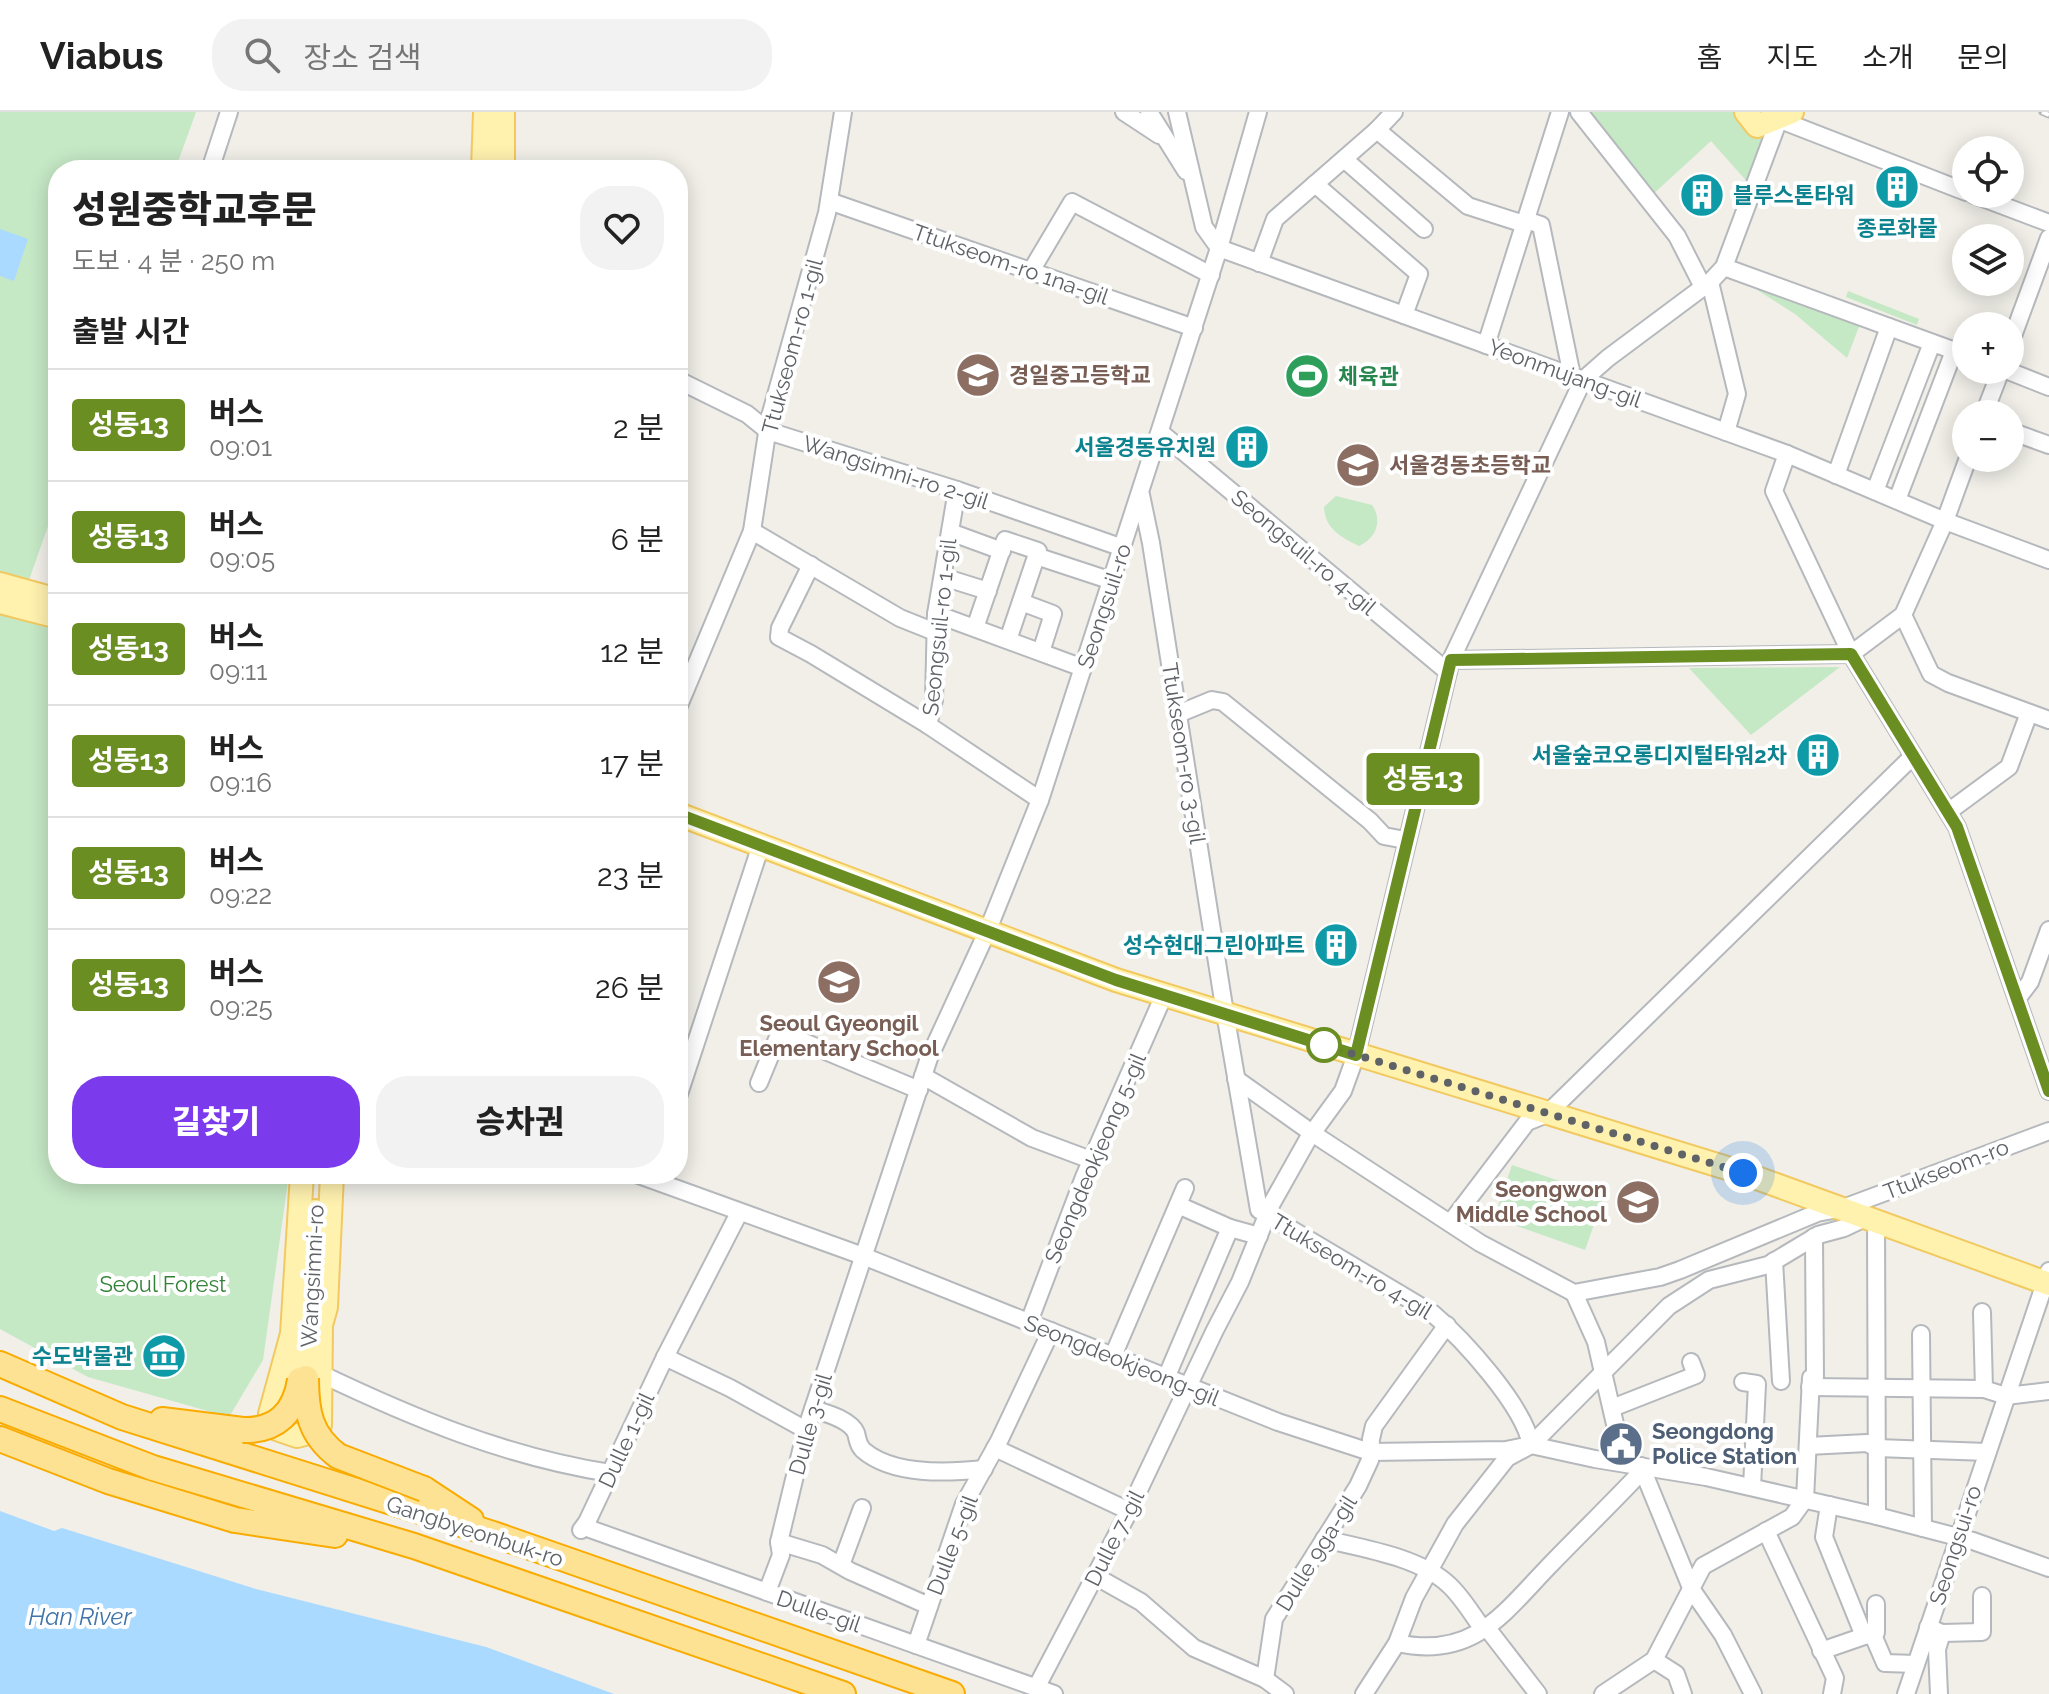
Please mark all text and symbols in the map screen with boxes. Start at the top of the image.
search box [212,19,772,91]
text: Viabus [40,33,164,78]
icon: search [240,33,284,77]
text: 장소 검색 [304,40,422,75]
text: 홈 [1697,41,1722,74]
text: 지도 [1766,41,1818,74]
text: 소개 [1862,41,1913,74]
text: 문의 [1957,41,2009,74]
map controls [1952,136,2024,472]
button: locate [1952,136,2024,208]
building icon: 종로화물 [1873,163,1921,211]
building icon: 블루스톤타워 [1678,171,1726,219]
place label: 블루스톤타워 [1733,182,1854,208]
button: heart [580,186,664,270]
text: 성원중학교후문 [72,187,317,232]
place label: 종로화물 [1857,215,1937,241]
street label: Ttukseom-ro 1na-gil [910,218,1112,310]
button: layers [1952,224,2024,296]
text: 도보 · 4 분 · 250 m [72,246,275,276]
street label: Ttukseom-ro 1-gil [756,256,828,436]
button: + [1952,312,2024,384]
text: 출발 시간 [72,314,190,349]
street label: Yeonmujang-gil [1485,333,1645,413]
school or university icon: 경일중고등학교 [954,351,1002,399]
sports icon: 체육관 [1283,352,1331,400]
place label: 경일중고등학교 [1009,362,1151,388]
place label: 체육관 [1338,363,1399,389]
text: 버스 [209,395,264,430]
button: − [1952,400,2024,472]
text: 성동13 [88,408,169,441]
text: 2 분 [613,410,664,445]
building icon: 서울경동유치원 [1223,423,1271,471]
street label: Wangsimni-ro 2-gil [800,430,992,514]
text: 09:01 [209,432,272,462]
place label: 서울경동유치원 [1074,434,1216,460]
school or university icon: 서울경동초등학교 [1334,441,1382,489]
place label: 서울경동초등학교 [1389,452,1551,478]
street label: Seongsuil-ro 4-gil [1226,484,1382,620]
text: 버스 [209,507,264,542]
text: 성동13 [88,520,169,553]
text: 6 분 [611,522,664,557]
street label: Seongsuil-ro 1-gil [917,537,961,717]
street label: Seongsuil-ro [1072,540,1136,672]
text: 09:05 [209,544,275,574]
text: 버스 [209,619,264,654]
text: 성동13 [88,632,169,665]
text: 12 분 [600,634,664,669]
text: 09:11 [209,656,267,686]
street label: Ttukseom-ro 3-gil [1157,661,1211,845]
text: 버스 [209,731,264,766]
building icon: 서울숲코오롱디지털타워2차 [1794,731,1842,779]
place label: 서울숲코오롱디지털타워2차 [1532,742,1787,768]
text: 성동13 [88,744,169,777]
text: 17 분 [600,746,664,781]
line badge: 성동13 [1367,753,1479,805]
text: 성동13 [1383,762,1463,795]
text: 09:16 [209,768,272,798]
text: 버스 [209,843,264,878]
text: 성동13 [88,856,169,889]
text: 23 분 [597,858,664,893]
text: 09:22 [209,880,272,910]
building icon: 성수현대그린아파트 [1312,921,1360,969]
place label: 성수현대그린아파트 [1123,932,1305,958]
text: 버스 [209,955,264,990]
school or university icon: Seoul Gyeongil Elementary School [815,958,863,1006]
text: 성동13 [88,968,169,1001]
text: 26 분 [595,970,664,1005]
text: 09:25 [209,992,273,1022]
place label: Seoul Gyeongil Elementary School [739,1010,940,1061]
unlabelled marker [1307,1028,1341,1062]
street label: Seongdeokjeong 5-gil [1039,1049,1151,1267]
button: 길찾기 [72,1076,360,1168]
button: 승차권 [376,1076,664,1168]
street label: Ttukseom-ro [1880,1133,2012,1205]
your location [1723,1153,1763,1193]
place label: Seongwon Middle School [1456,1176,1608,1227]
school or university icon: Seongwon Middle School [1614,1178,1662,1226]
street label: Wangsimni-ro [295,1204,329,1348]
street label: Ttukseom-ro 4-gil [1267,1208,1437,1324]
park label: Seoul Forest [100,1271,227,1297]
street label: Seongdeokjeong-gil [1021,1309,1223,1411]
museum icon: 수도박물관 [140,1332,188,1380]
place label: 수도박물관 [32,1343,133,1369]
street label: Dulle 3-gil [783,1370,837,1478]
street label: Dulle 1-gil [593,1388,659,1492]
place label: Seongdong Police Station [1652,1418,1797,1469]
public building icon: Seongdong Police Station [1597,1420,1645,1468]
street label: Seongsui-ro [1923,1482,1987,1608]
street label: Dulle 7-gil [1079,1486,1149,1590]
street label: Gangbyeonbuk-ro [383,1490,567,1572]
street label: Dulle 9ga-gil [1270,1490,1362,1616]
street label: Dulle 5-gil [921,1491,983,1599]
street label: Dulle-gil [773,1584,865,1638]
water label: Han River [28,1602,132,1631]

